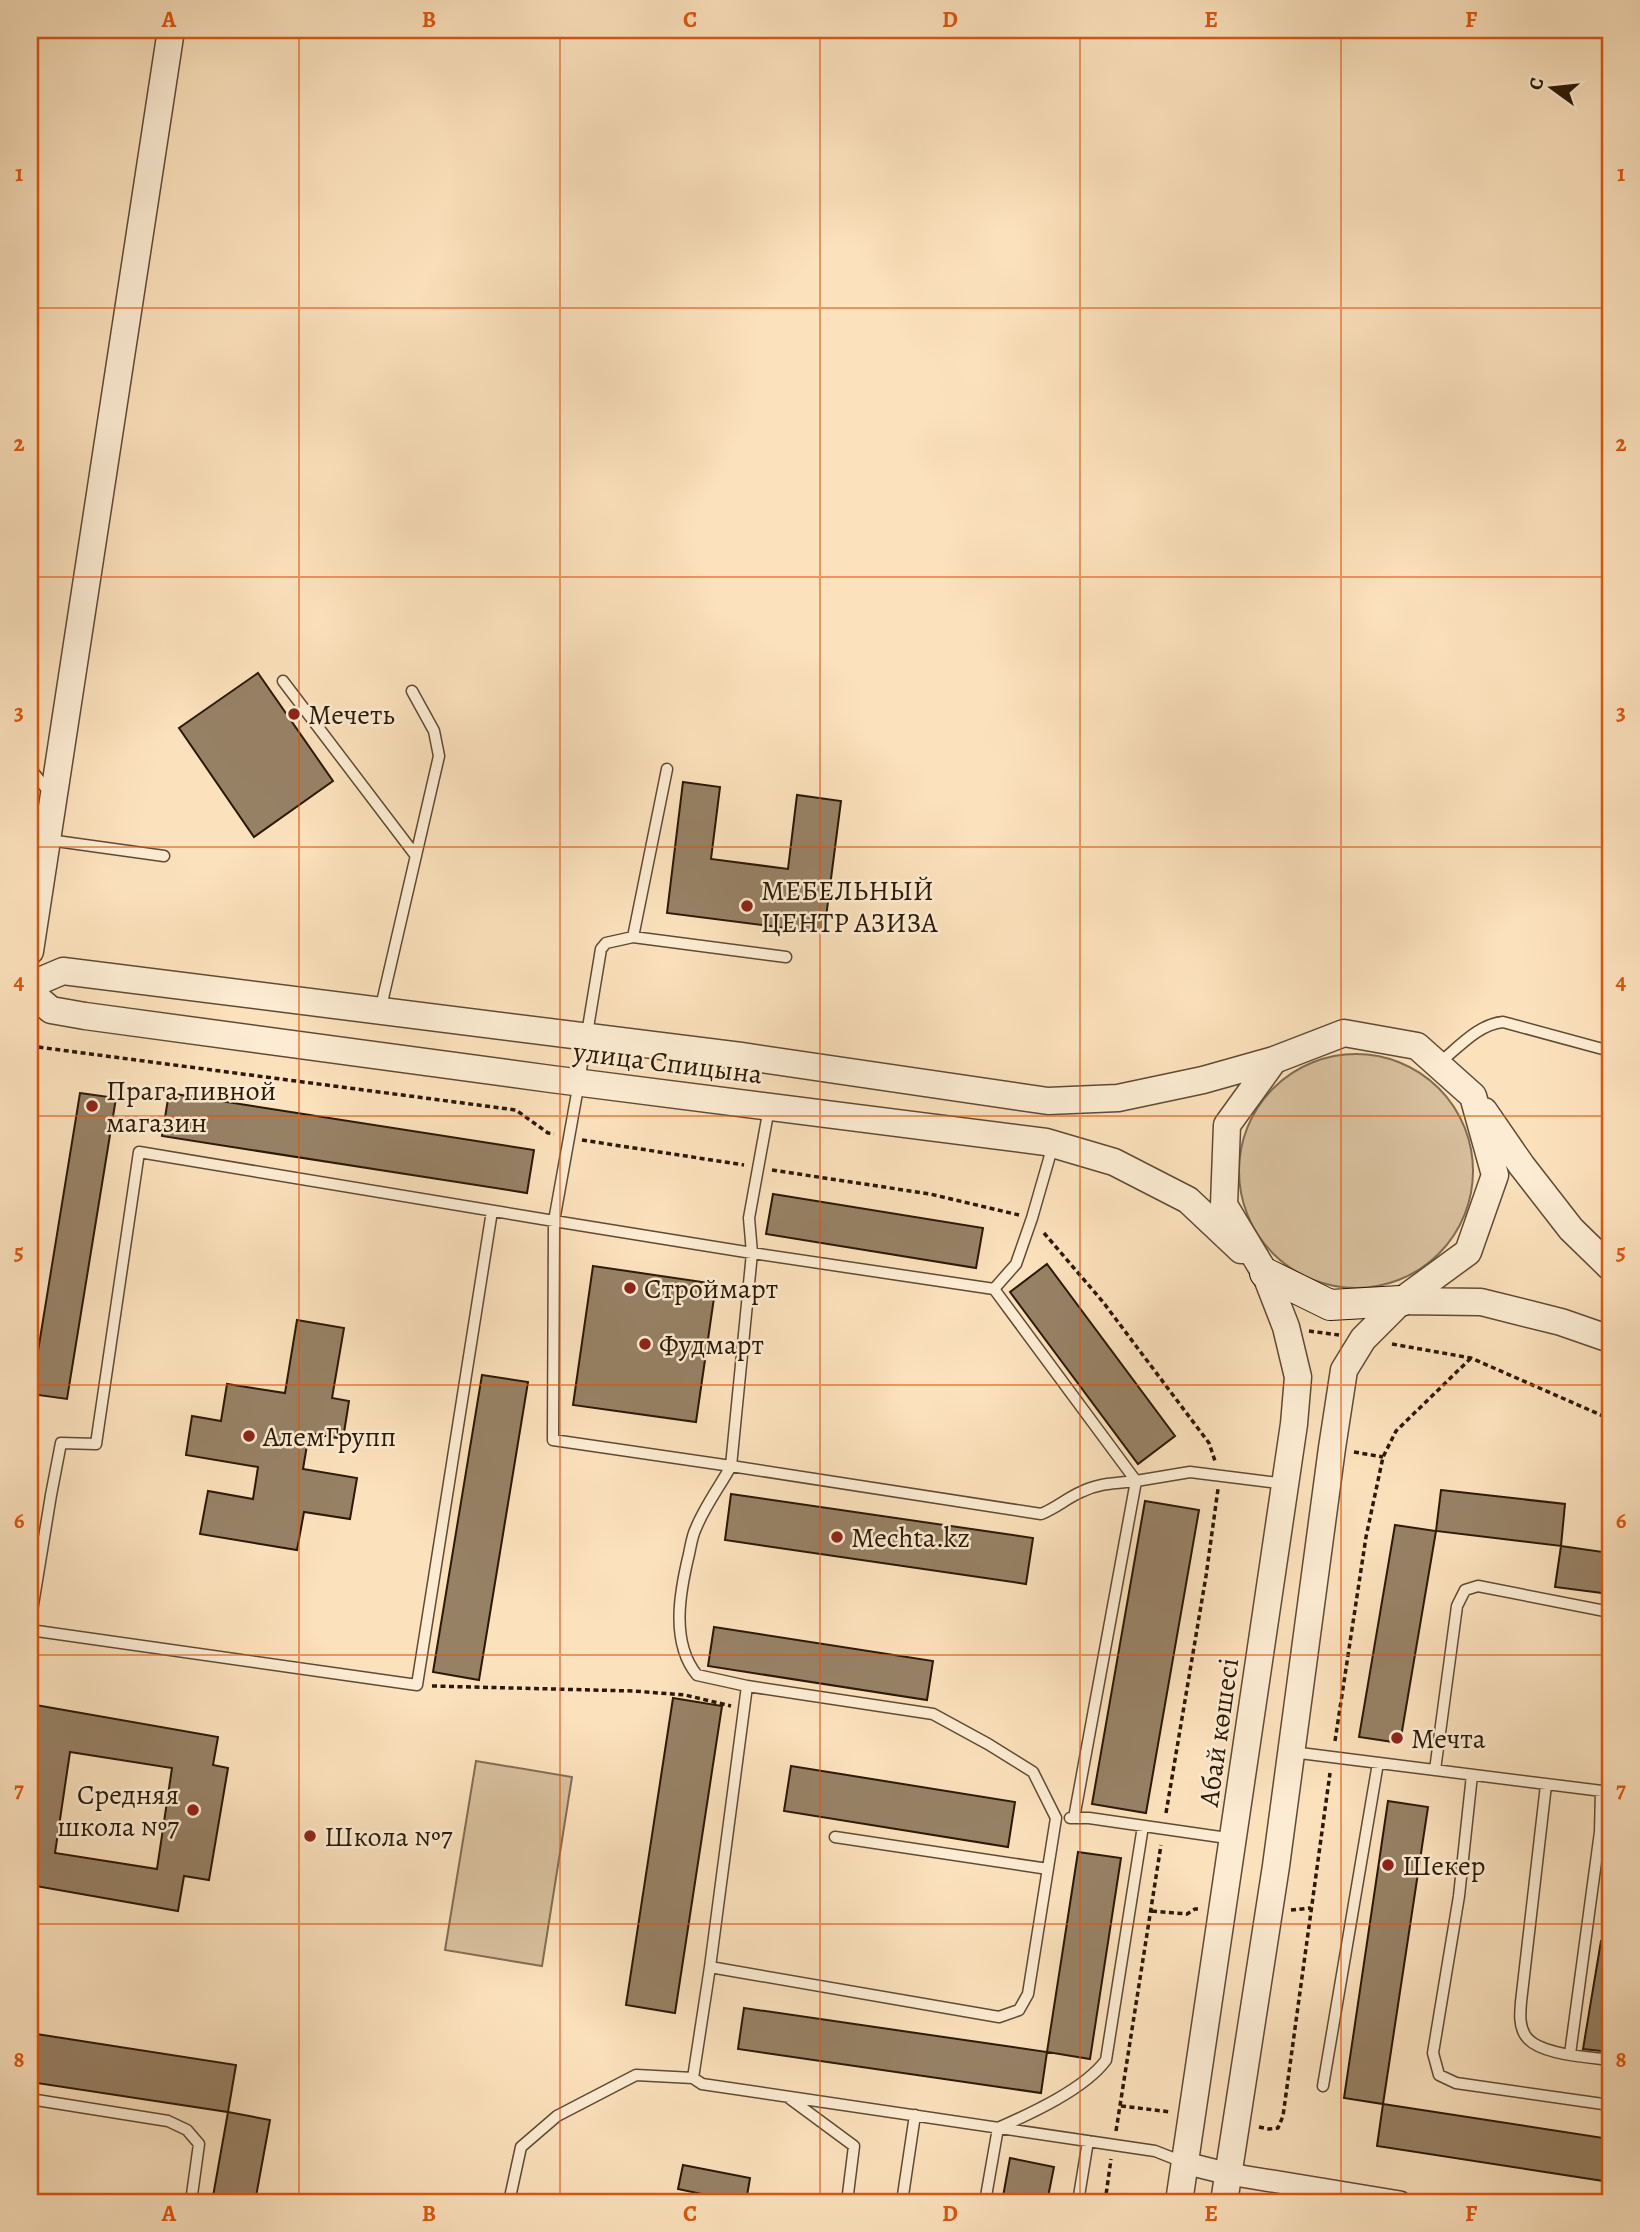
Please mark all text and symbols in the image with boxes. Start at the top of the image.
text: A [161,4,177,35]
text: B [422,4,436,35]
text: C [683,4,697,35]
text: D [942,4,958,35]
text: E [1204,4,1218,35]
text: F [1465,4,1478,35]
north arrow [1518,52,1588,122]
text: С [1522,75,1551,93]
text: 1 [15,158,23,189]
text: 1 [1617,158,1625,189]
text: 2 [13,428,25,459]
text: 2 [1615,428,1627,459]
place label: Мечеть [308,696,395,734]
text: 3 [14,697,24,728]
text: 3 [1616,697,1626,728]
marker: Мечеть [286,706,302,722]
place label: МЕБЕЛЬНЫЙ ЦЕНТР АЗИЗА [761,872,938,942]
marker: МЕБЕЛЬНЫЙ ЦЕНТР АЗИЗА [739,898,755,914]
text: 4 [14,966,25,997]
text: 4 [1616,966,1627,997]
street label: улица Спицына [570,1032,764,1093]
place label: Прага пивной магазин [106,1072,276,1142]
marker: Прага пивной магазин [84,1098,100,1114]
text: 5 [14,1236,24,1267]
text: 5 [1616,1236,1626,1267]
place label: Строймарт [644,1270,778,1308]
marker: Строймарт [622,1280,638,1296]
place label: Фудмарт [659,1326,764,1364]
marker: Фудмарт [637,1336,653,1352]
place label: АлемГрупп [262,1418,396,1456]
marker: АлемГрупп [241,1428,257,1444]
text: 6 [14,1505,25,1536]
text: 6 [1616,1505,1627,1536]
place label: Mechta.kz [851,1519,970,1557]
marker: Mechta.kz [829,1529,845,1545]
street label: Абай көшесі [1190,1655,1248,1810]
place label: Мечта [1411,1720,1486,1758]
marker: Мечта [1389,1730,1405,1746]
text: 7 [14,1774,24,1805]
text: 7 [1616,1774,1626,1805]
place label: Средняя школа №7 [57,1776,179,1846]
marker: Средняя школа №7 [185,1802,201,1818]
place label: Школа №7 [324,1818,453,1856]
marker: Школа №7 [302,1828,318,1844]
place label: Шекер [1402,1847,1486,1885]
marker: Шекер [1380,1857,1396,1873]
text: 8 [13,2044,25,2075]
text: 8 [1615,2044,1627,2075]
text: A [161,2198,177,2229]
text: B [422,2198,436,2229]
text: C [683,2198,697,2229]
text: D [942,2198,958,2229]
text: E [1204,2198,1218,2229]
text: F [1465,2198,1478,2229]

